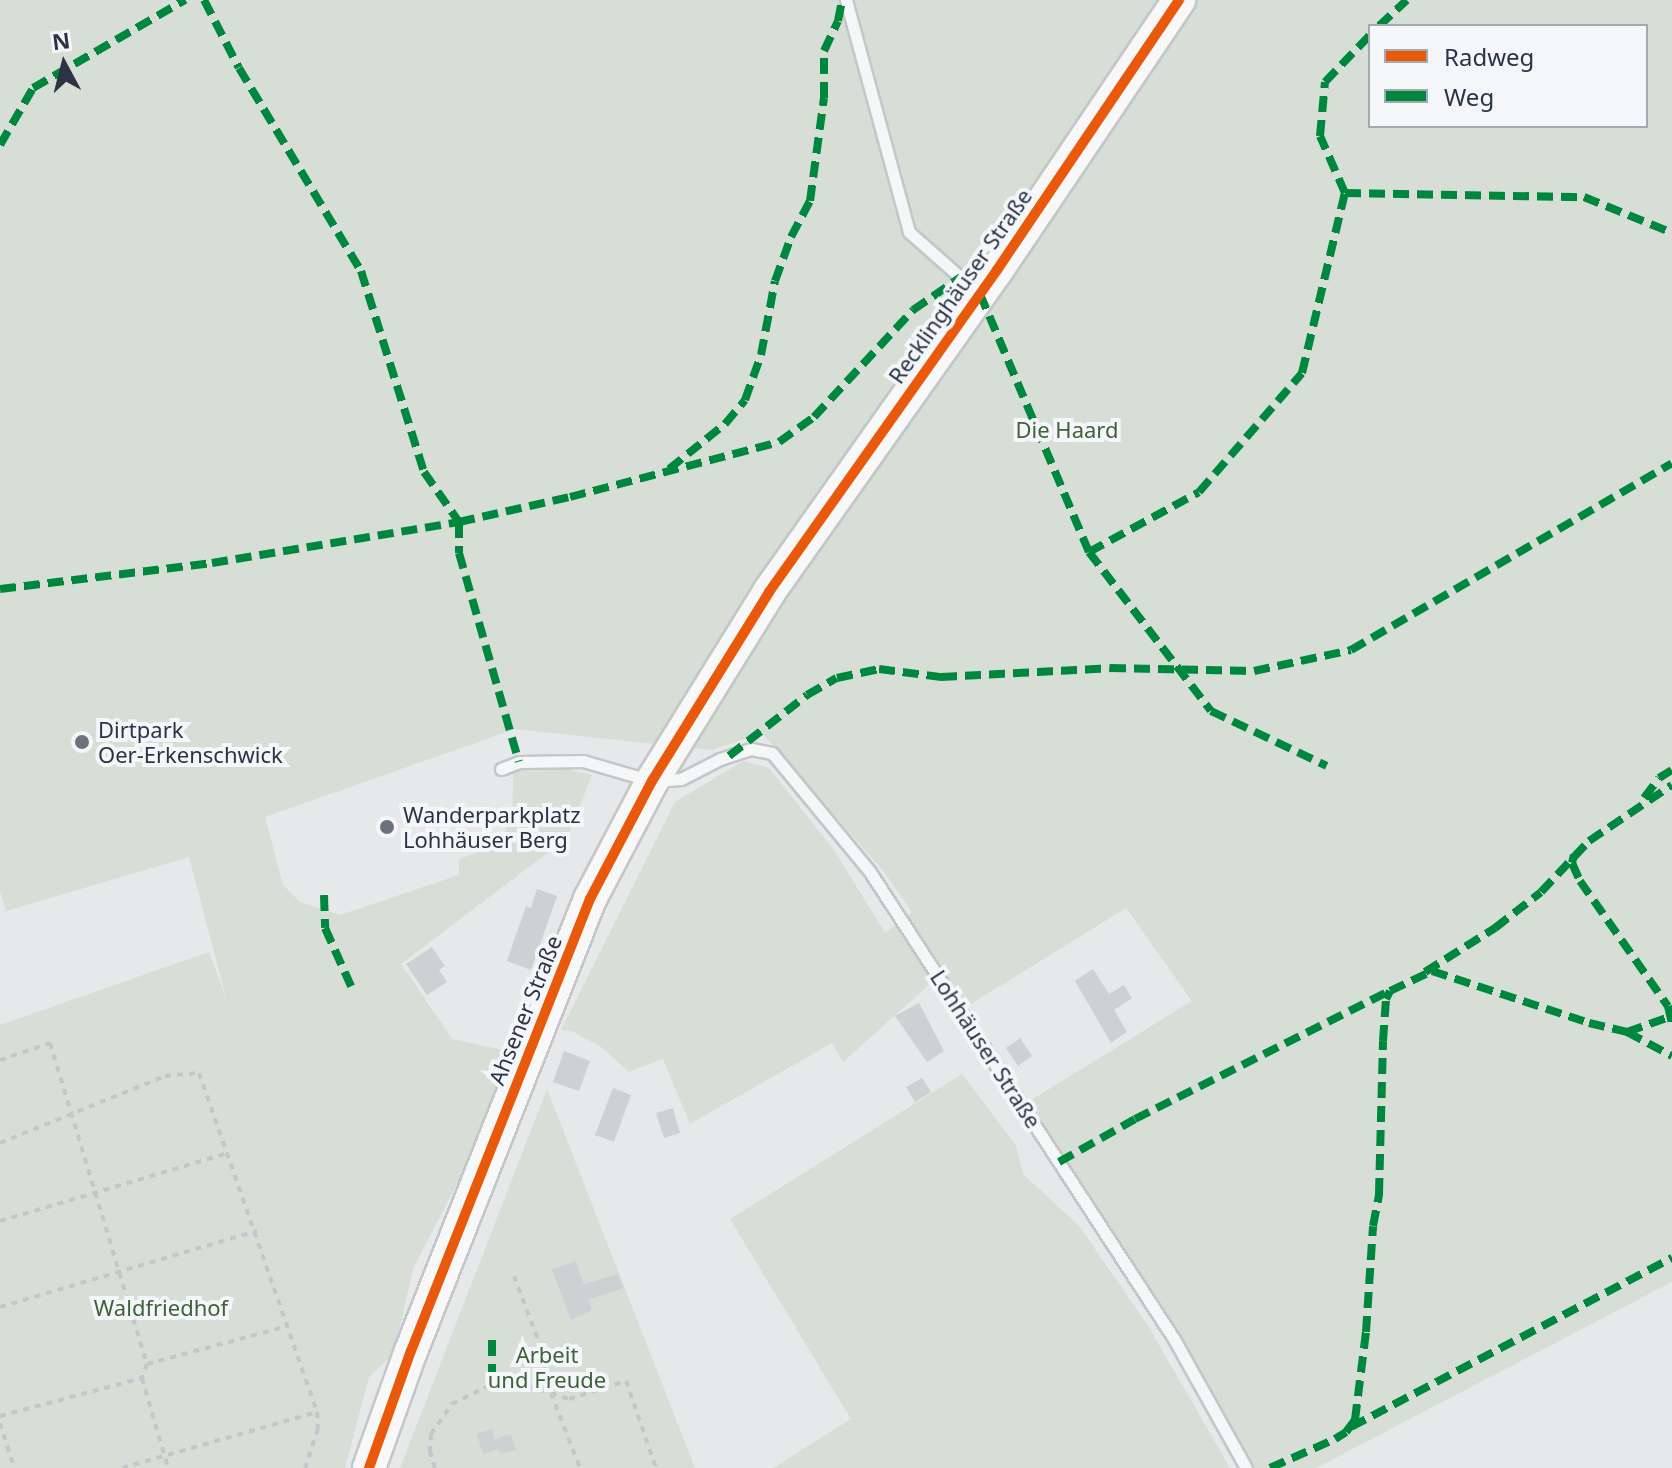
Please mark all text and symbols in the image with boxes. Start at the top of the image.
north arrow [24,24,104,104]
text: N [50,24,72,56]
legend [1368,24,1648,128]
text: Radweg [1444,40,1534,73]
text: Weg [1444,80,1494,113]
street label: Recklinghäuser Straße [883,184,1037,388]
park label: Die Haard [1015,417,1119,443]
place label: Dirtpark Oer-Erkenschwick [98,716,283,768]
marker: Dirtpark Oer-Erkenschwick [73,733,91,751]
place label: Wanderparkplatz Lohhäuser Berg [403,801,581,852]
marker: Wanderparkplatz Lohhäuser Berg [378,818,396,836]
street label: Ahsener Straße [483,931,567,1089]
street label: Lohhäuser Straße [925,965,1047,1133]
park label: Waldfriedhof [94,1295,228,1321]
park label: Arbeit und Freude [488,1341,606,1392]

